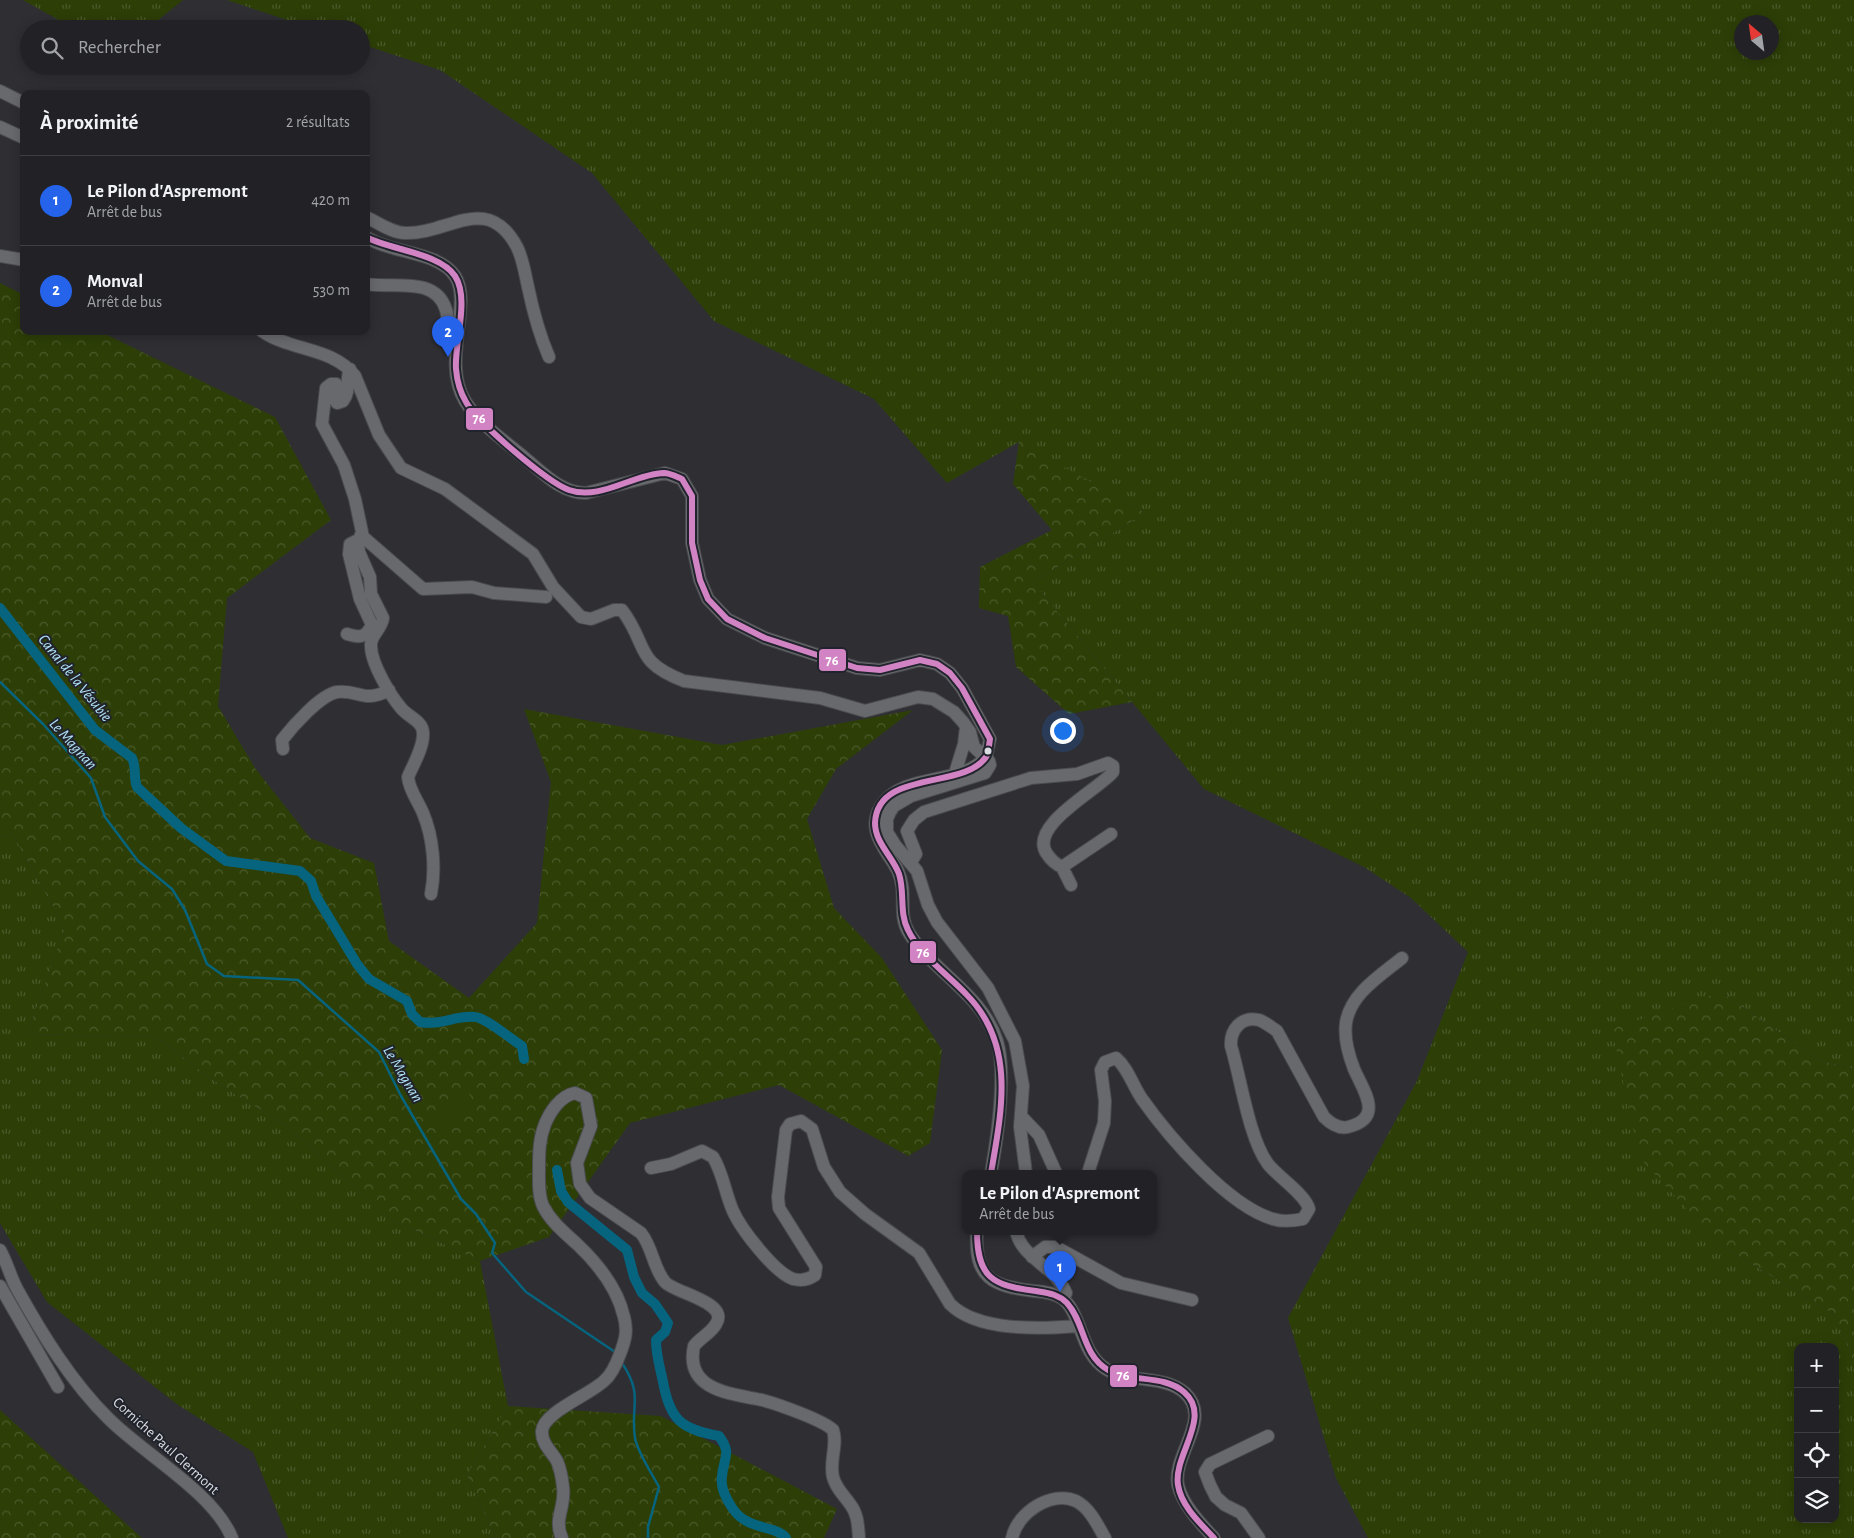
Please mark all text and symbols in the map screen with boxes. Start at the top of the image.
north arrow [1734,15,1779,60]
search box [20,20,370,75]
icon: search [38,34,66,62]
text: Rechercher [78,38,161,57]
text: À proximité [40,112,138,133]
text: 2 résultats [286,114,350,130]
text: Le Pilon d'Aspremont [87,182,248,201]
text: 1 [53,192,59,208]
text: 420 m [311,192,350,208]
text: Arrêt de bus [87,204,162,220]
text: Monval [87,272,143,291]
text: 2 [52,282,60,298]
text: 530 m [313,282,350,298]
text: Arrêt de bus [87,294,162,310]
pin: 2 [432,316,464,357]
line badge: 76 [465,407,494,431]
text: 76 [473,412,486,426]
water label: Canal de la Vésubie [35,631,115,725]
line badge: 76 [818,648,847,672]
text: 76 [826,654,839,668]
water label: Le Magnan [46,715,100,773]
your location [1050,718,1076,744]
unlabelled marker [983,746,993,756]
line badge: 76 [909,940,937,964]
text: 76 [917,946,930,960]
water label: Le Magnan [380,1043,426,1105]
popup [962,1170,1157,1235]
text: Le Pilon d'Aspremont [979,1184,1140,1203]
text: Arrêt de bus [979,1206,1054,1222]
pin: 1 [1044,1251,1076,1292]
map controls [1794,1343,1839,1523]
button: + [1794,1343,1839,1388]
line badge: 76 [1109,1364,1138,1388]
text: 76 [1117,1369,1130,1383]
button: − [1794,1388,1839,1433]
street label: Corniche Paul Clermont [110,1395,222,1498]
button: locate [1794,1433,1839,1478]
button: layers [1794,1478,1839,1523]

